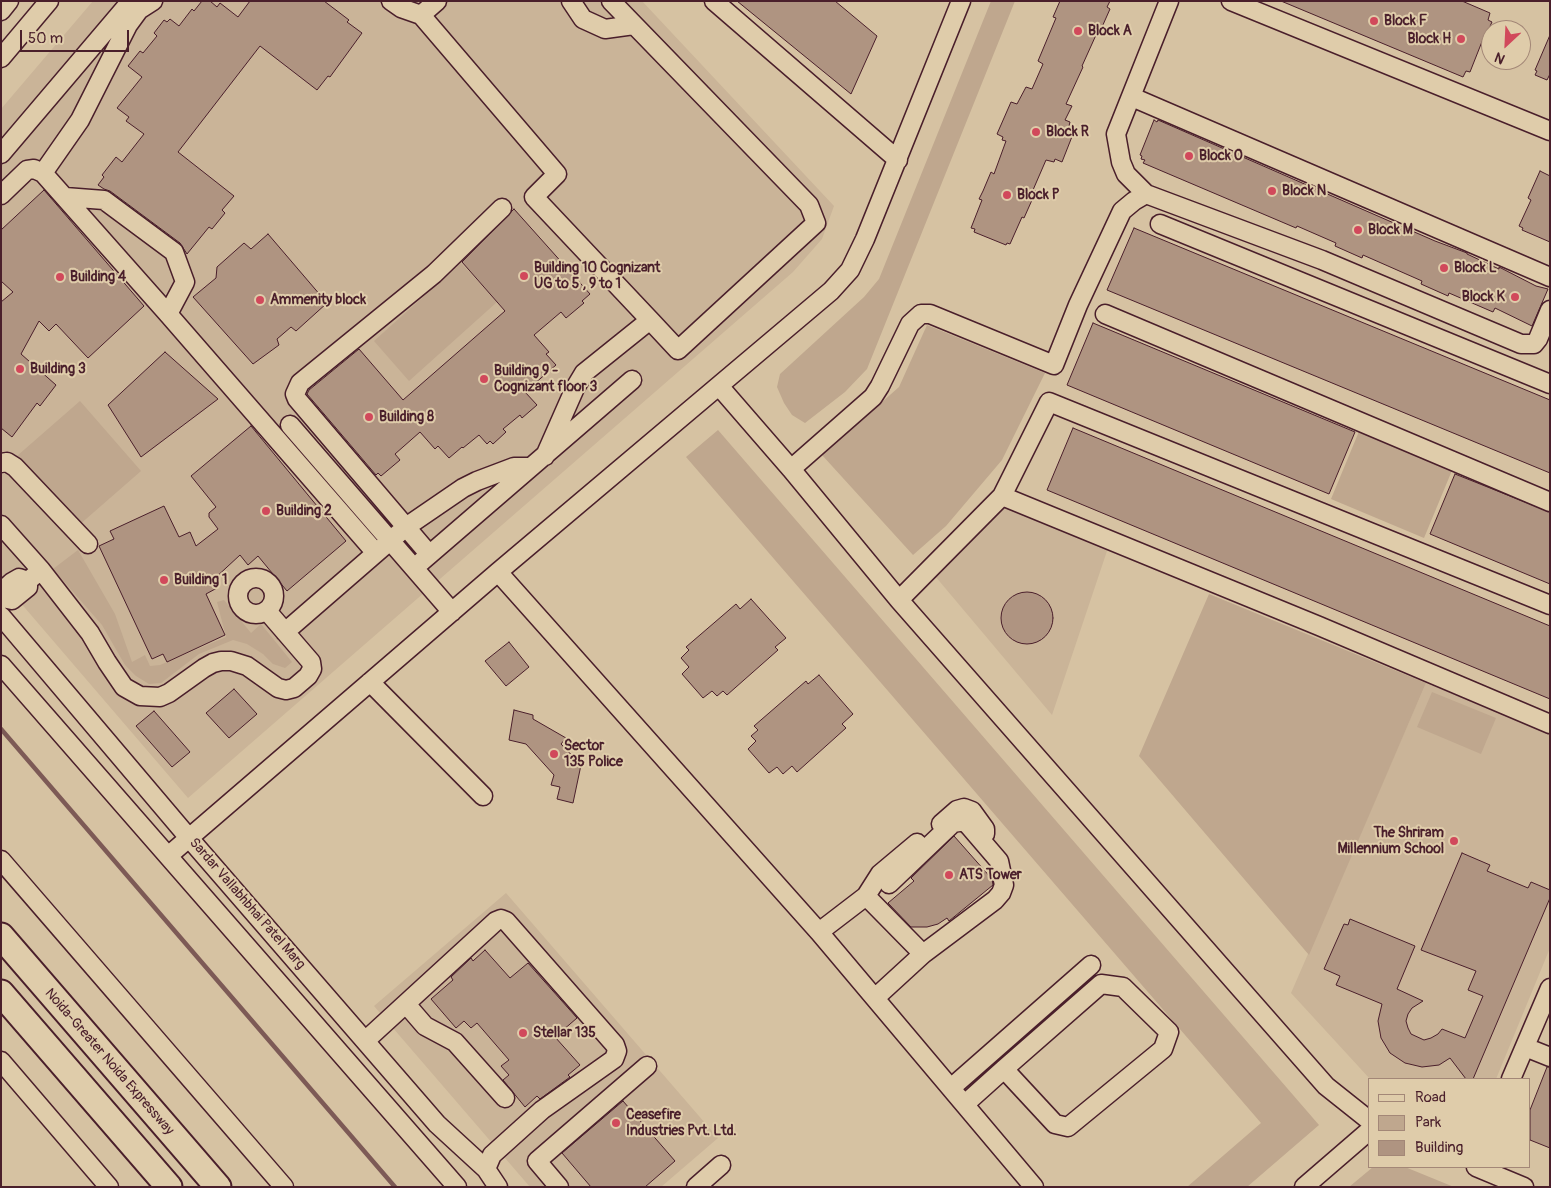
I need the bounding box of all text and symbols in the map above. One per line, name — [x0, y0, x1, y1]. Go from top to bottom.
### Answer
place label: Block F — [1384, 13, 1427, 29]
marker: Block F — [1368, 15, 1380, 27]
scale bar — [22, 20, 131, 52]
north arrow — [1481, 20, 1531, 70]
place label: Block A — [1088, 23, 1132, 39]
marker: Block A — [1072, 25, 1084, 37]
text: 50 m — [28, 29, 63, 48]
place label: Block H — [1407, 31, 1451, 47]
marker: Block H — [1455, 33, 1467, 45]
text: N — [1492, 48, 1508, 68]
place label: Block R — [1046, 124, 1089, 140]
marker: Block R — [1030, 126, 1042, 138]
place label: Block O — [1199, 148, 1243, 164]
marker: Block O — [1183, 150, 1195, 162]
place label: Block N — [1282, 183, 1326, 199]
marker: Block N — [1266, 185, 1278, 197]
place label: Block P — [1017, 187, 1059, 203]
marker: Block P — [1001, 189, 1013, 201]
place label: Block M — [1368, 222, 1413, 238]
marker: Block M — [1352, 224, 1364, 236]
place label: Building 10 Cognizant UG to 5 , 9 to 1 — [534, 260, 661, 292]
place label: Block L — [1454, 260, 1497, 276]
marker: Block L — [1438, 262, 1450, 274]
place label: Building 4 — [70, 269, 126, 285]
marker: Building 10 Cognizant UG to 5 , 9 to 1 — [518, 270, 530, 282]
marker: Building 4 — [54, 271, 66, 283]
place label: Block K — [1462, 289, 1505, 305]
marker: Block K — [1509, 291, 1521, 303]
place label: Ammenity block — [270, 292, 366, 308]
marker: Ammenity block — [254, 294, 266, 306]
place label: Building 3 — [30, 361, 86, 377]
marker: Building 3 — [14, 363, 26, 375]
place label: Building 9 - Cognizant floor 3 — [494, 363, 597, 396]
marker: Building 9 - Cognizant floor 3 — [478, 373, 490, 385]
place label: Building 8 — [379, 409, 434, 425]
marker: Building 8 — [363, 411, 375, 423]
place label: Building 2 — [276, 503, 332, 519]
marker: Building 2 — [260, 505, 272, 517]
place label: Building 1 — [174, 572, 227, 588]
marker: Building 1 — [158, 574, 170, 586]
place label: Sector 135 Police — [564, 738, 623, 770]
marker: Sector 135 Police — [548, 748, 560, 760]
place label: The Shriram Millennium School — [1338, 825, 1444, 858]
street label: Sardar Vallabhbhai Patel Marg — [185, 835, 309, 973]
marker: The Shriram Millennium School — [1448, 835, 1460, 847]
place label: ATS Tower — [959, 867, 1022, 883]
marker: ATS Tower — [943, 869, 955, 881]
street label: Noida-Greater Noida Expressway — [41, 985, 177, 1139]
place label: Stellar 135 — [533, 1025, 596, 1041]
marker: Stellar 135 — [517, 1027, 529, 1039]
legend — [1368, 1078, 1531, 1168]
text: Road — [1415, 1088, 1446, 1107]
place label: Ceasefire Industries Pvt. Ltd. — [626, 1107, 737, 1140]
text: Park — [1415, 1113, 1441, 1132]
marker: Ceasefire Industries Pvt. Ltd. — [610, 1117, 622, 1129]
text: Building — [1415, 1138, 1463, 1157]

